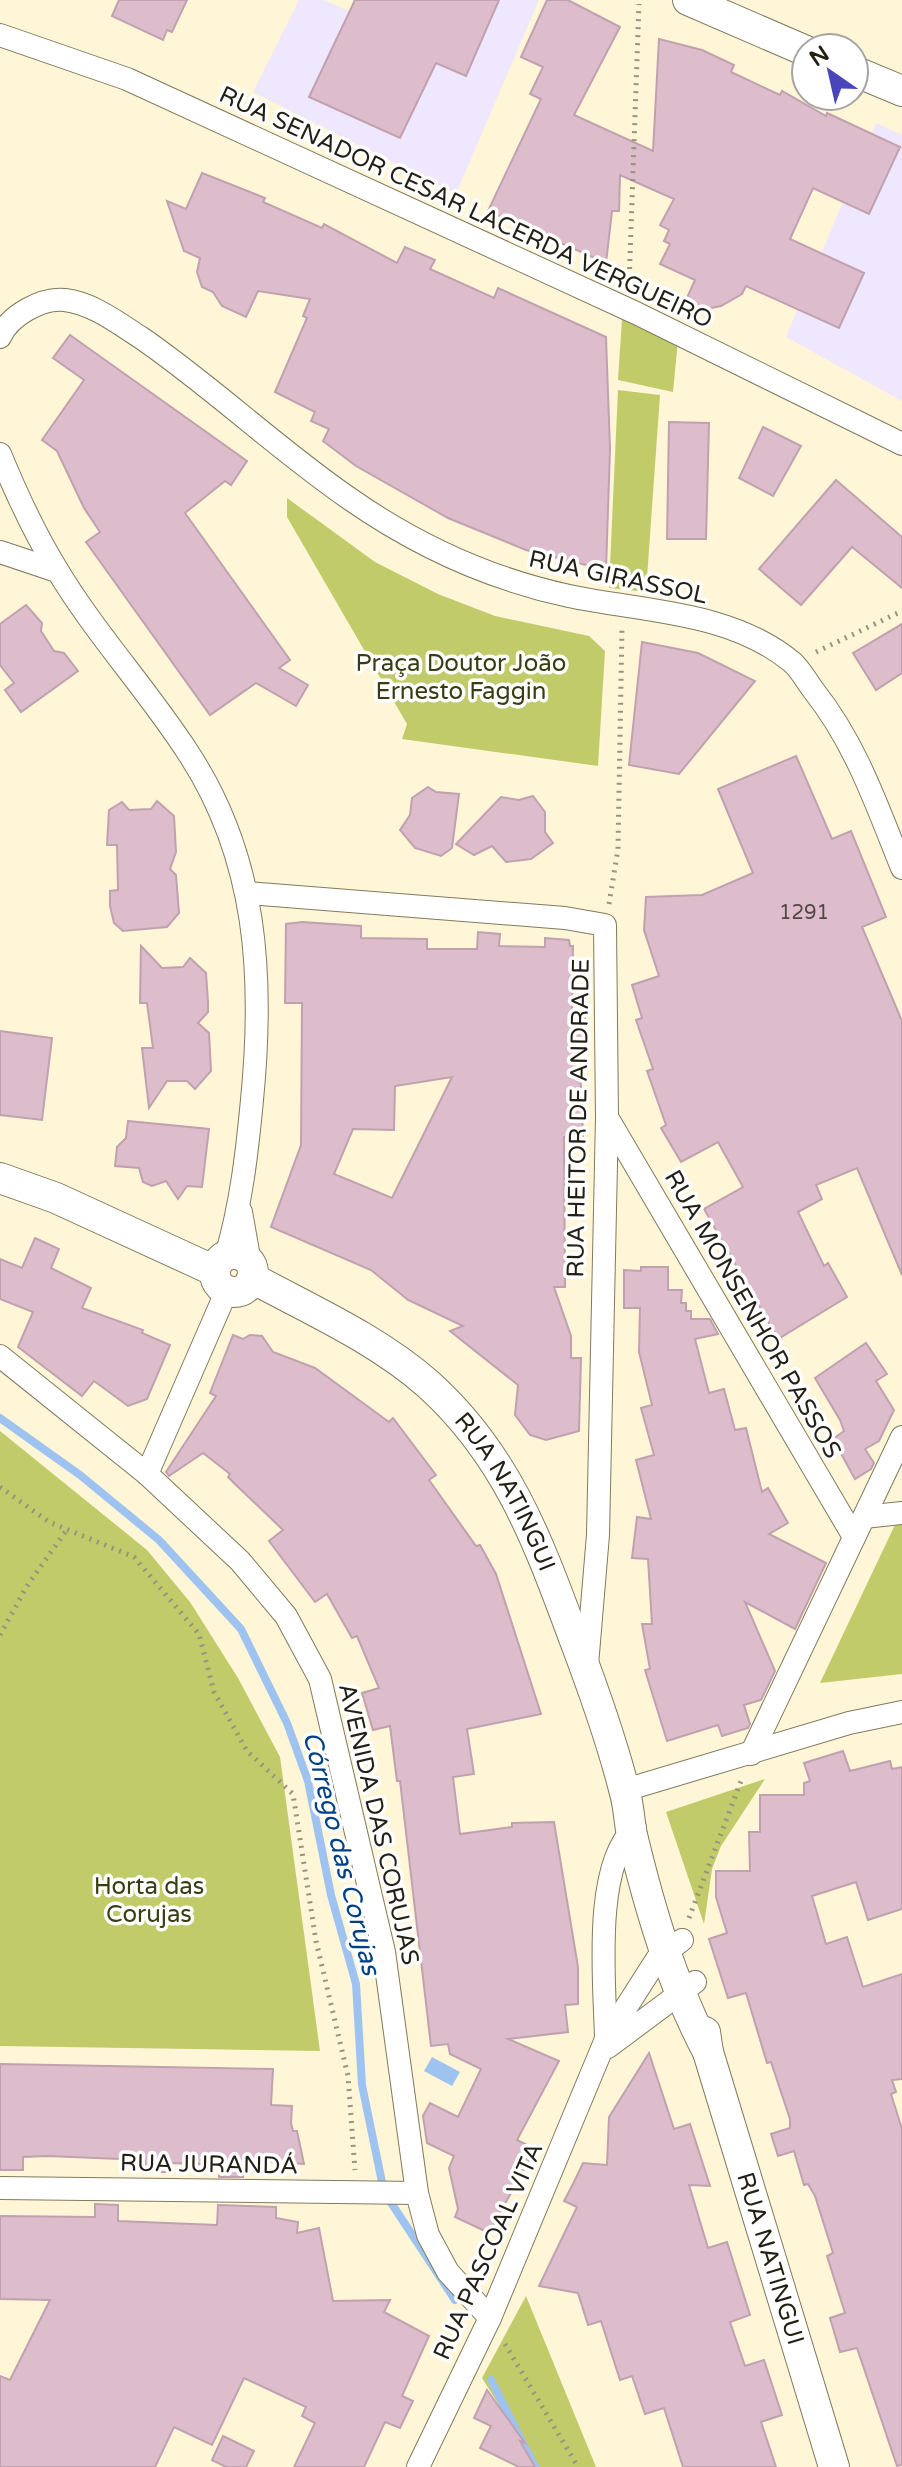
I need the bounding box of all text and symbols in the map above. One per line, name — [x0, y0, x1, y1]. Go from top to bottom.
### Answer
north arrow — [790, 32, 870, 112]
text: N — [805, 41, 834, 72]
street label: RUA SENADOR CESAR LACERDA VERGUEIRO — [214, 80, 717, 335]
street label: RUA GIRASSOL — [526, 544, 710, 611]
park label: Praça Doutor João Ernesto Faggin — [356, 649, 566, 706]
house number: 1291 — [779, 901, 829, 925]
street label: RUA HEITOR DE ANDRADE — [561, 958, 596, 1278]
street label: RUA MONSENHOR PASSOS — [658, 1165, 847, 1464]
street label: RUA NATINGUI — [448, 1407, 561, 1575]
street label: AVENIDA DAS CORUJAS — [332, 1680, 425, 1968]
water label: Córrego das Corujas — [296, 1728, 387, 1980]
park label: Horta das Corujas — [94, 1872, 204, 1929]
street label: RUA PASCOAL VITA — [428, 2138, 549, 2364]
street label: RUA JURANDÁ — [120, 2147, 298, 2181]
street label: RUA NATINGUI — [730, 2169, 810, 2348]

